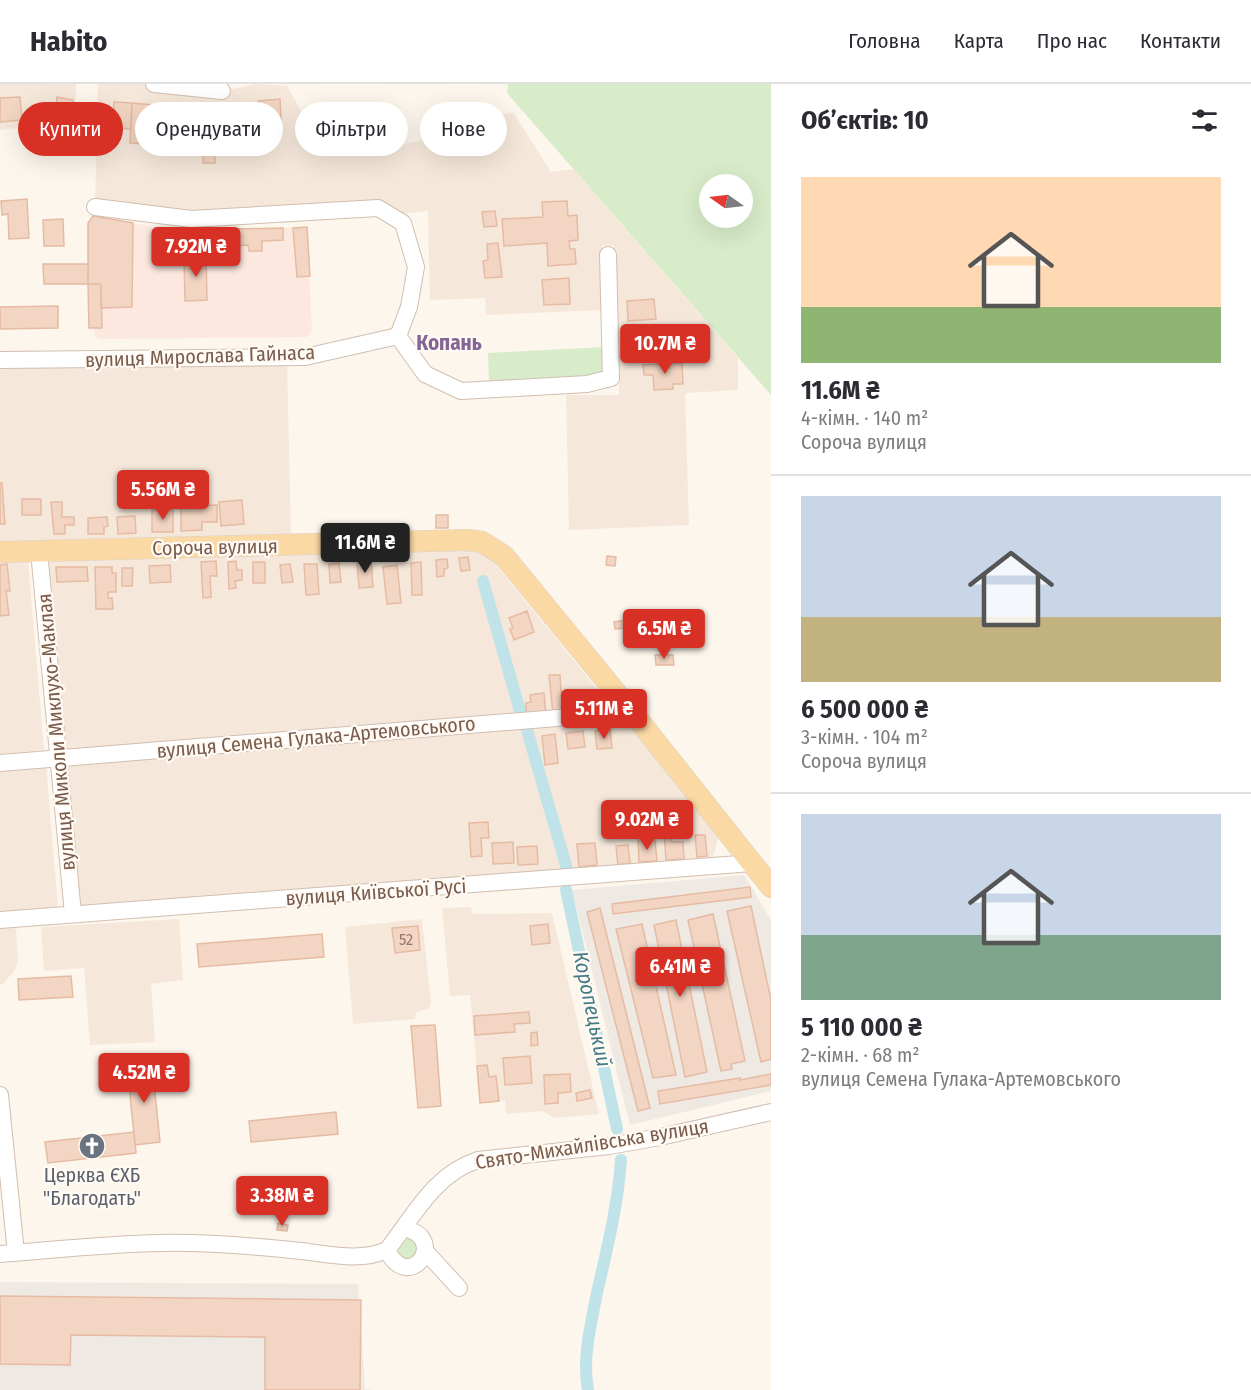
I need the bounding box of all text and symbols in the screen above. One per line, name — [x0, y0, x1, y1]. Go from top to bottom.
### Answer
text: Habito — [30, 25, 108, 58]
text: Головна — [848, 28, 921, 54]
text: Карта — [954, 28, 1004, 54]
text: Про нас — [1037, 28, 1107, 54]
text: Контакти — [1140, 28, 1221, 54]
chip: Купити — [18, 102, 123, 156]
chip: Орендувати — [135, 102, 283, 156]
chip: Фільтри — [295, 102, 408, 156]
chip: Нове — [420, 102, 507, 156]
icon: filters — [1188, 104, 1221, 137]
text: Об’єктів: 10 — [801, 105, 929, 136]
north arrow — [699, 174, 753, 228]
map controls — [699, 174, 753, 228]
icon: home — [957, 216, 1065, 324]
pin: 7.92M ₴ — [141, 227, 251, 278]
text: 7.92M ₴ — [165, 234, 227, 258]
pin: 10.7M ₴ — [610, 324, 720, 375]
district label: Копань — [416, 330, 482, 356]
text: 10.7M ₴ — [634, 331, 696, 355]
street label: вулиця Мирослава Гайнаса — [85, 340, 315, 372]
text: 11.6M ₴ — [801, 375, 880, 406]
text: 4-кімн. · 140 m² — [801, 406, 928, 430]
text: Сороча вулиця — [801, 430, 927, 454]
pin: 5.56M ₴ — [108, 470, 218, 521]
text: 5.56M ₴ — [131, 477, 195, 501]
pin: 11.6M ₴ — [310, 523, 420, 574]
text: 11.6M ₴ — [335, 530, 395, 554]
street label: Сороча вулиця — [152, 534, 278, 560]
icon: home — [957, 535, 1065, 643]
street label: вулиця Миколи Миклухо-Маклая — [32, 592, 80, 872]
pin: 6.5M ₴ — [615, 609, 713, 660]
text: 6.5M ₴ — [637, 616, 691, 640]
pin: 5.11M ₴ — [549, 689, 659, 740]
text: 6 500 000 ₴ — [801, 694, 928, 725]
text: 5.11M ₴ — [575, 696, 633, 720]
street label: вулиця Семена Гулака-Артемовського — [156, 711, 476, 763]
text: 3-кімн. · 104 m² — [801, 725, 928, 749]
text: Сороча вулиця — [801, 749, 927, 773]
pin: 9.02M ₴ — [592, 800, 702, 851]
text: 9.02M ₴ — [615, 807, 679, 831]
icon: home — [957, 853, 1065, 961]
street label: вулиця Київської Русі — [285, 874, 467, 910]
house number: 52 — [399, 930, 413, 949]
pin: 6.41M ₴ — [625, 947, 735, 998]
water label: Коропецький — [567, 949, 617, 1069]
text: 6.41M ₴ — [649, 954, 711, 978]
text: 5 110 000 ₴ — [801, 1012, 922, 1043]
text: 2-кімн. · 68 m² — [801, 1043, 919, 1067]
pin: 4.52M ₴ — [89, 1053, 199, 1104]
text: 4.52M ₴ — [112, 1060, 176, 1084]
text: вулиця Семена Гулака-Артемовського — [801, 1067, 1121, 1091]
street label: Свято-Михайлівська вулиця — [474, 1114, 710, 1174]
church icon: Церква ЄХБ "Благодать" — [77, 1131, 107, 1161]
place label: Церква ЄХБ "Благодать" — [43, 1163, 141, 1210]
pin: 3.38M ₴ — [227, 1176, 337, 1227]
text: 3.38M ₴ — [250, 1183, 314, 1207]

